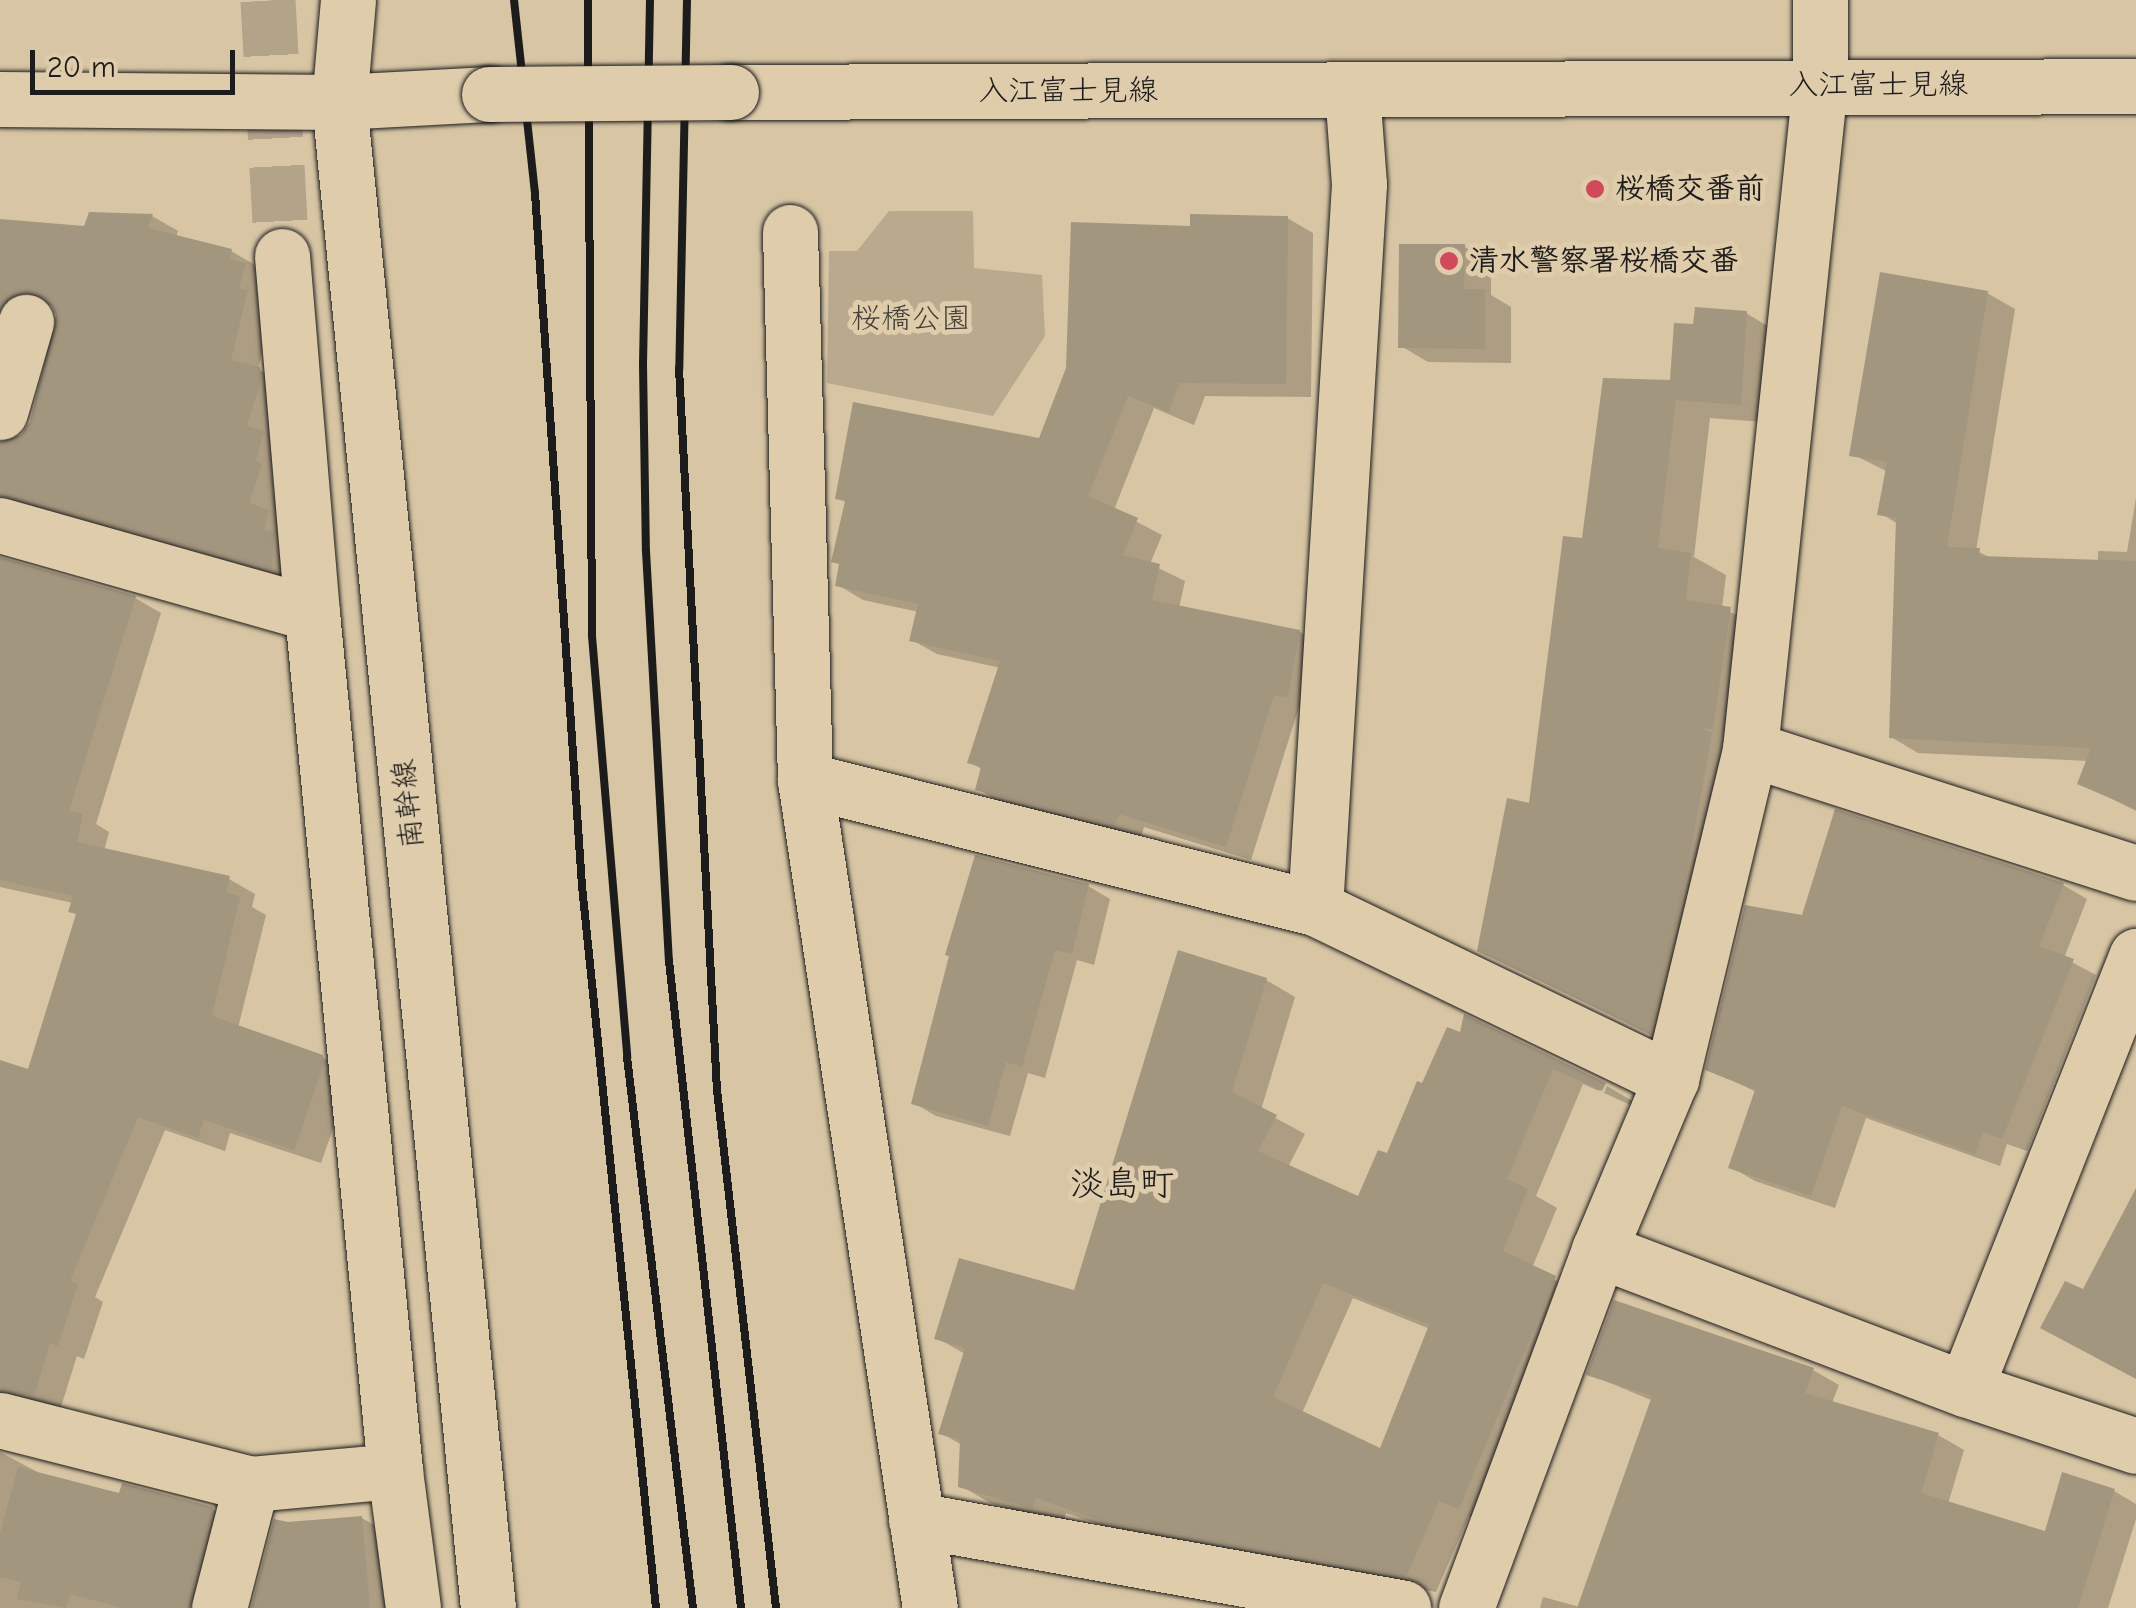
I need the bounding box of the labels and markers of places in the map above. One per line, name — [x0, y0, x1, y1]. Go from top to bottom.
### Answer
place label: 桜橋交番前 — [1615, 171, 1765, 207]
marker: 桜橋交番前 — [1584, 178, 1606, 200]
place label: 清水警察署桜橋交番 — [1469, 243, 1739, 279]
marker: 清水警察署桜橋交番 — [1438, 250, 1460, 272]

